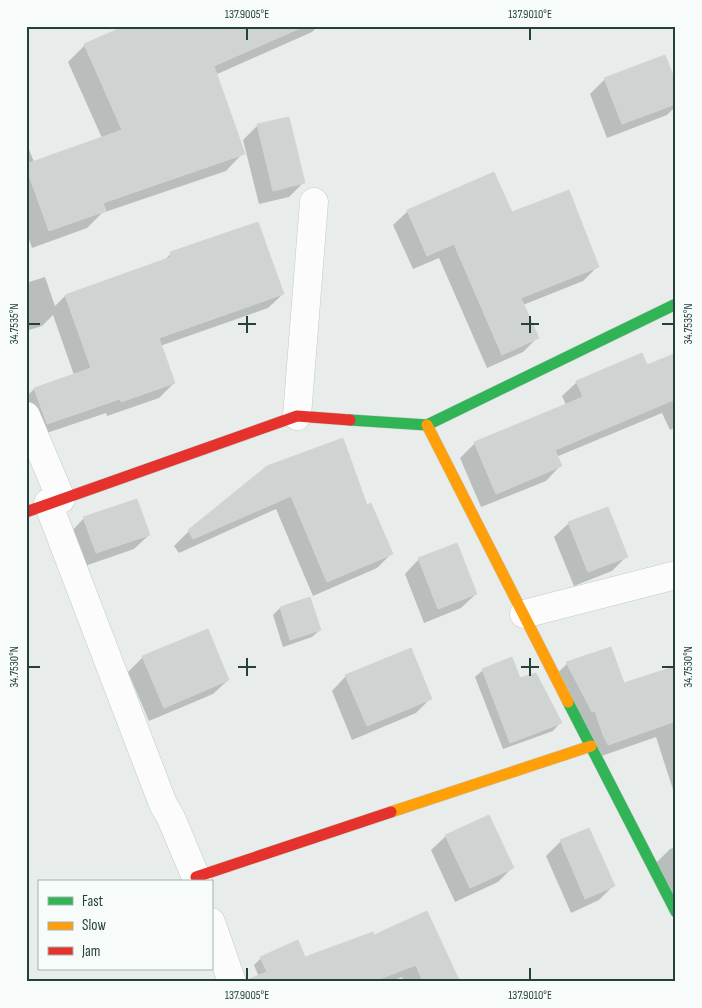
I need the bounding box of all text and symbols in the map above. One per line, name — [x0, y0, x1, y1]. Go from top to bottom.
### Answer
text: 137.9005°E — [225, 7, 269, 22]
text: 137.9010°E — [508, 7, 552, 22]
text: 34.7535°N — [7, 303, 22, 345]
text: 34.7535°N — [681, 303, 696, 345]
text: 34.7530°N — [7, 646, 22, 688]
text: 34.7530°N — [681, 646, 696, 688]
legend — [38, 880, 212, 970]
text: Fast — [82, 892, 104, 911]
text: Slow — [82, 916, 106, 935]
text: Jam — [81, 942, 100, 961]
text: 137.9005°E — [225, 988, 269, 1003]
text: 137.9010°E — [508, 988, 552, 1003]

